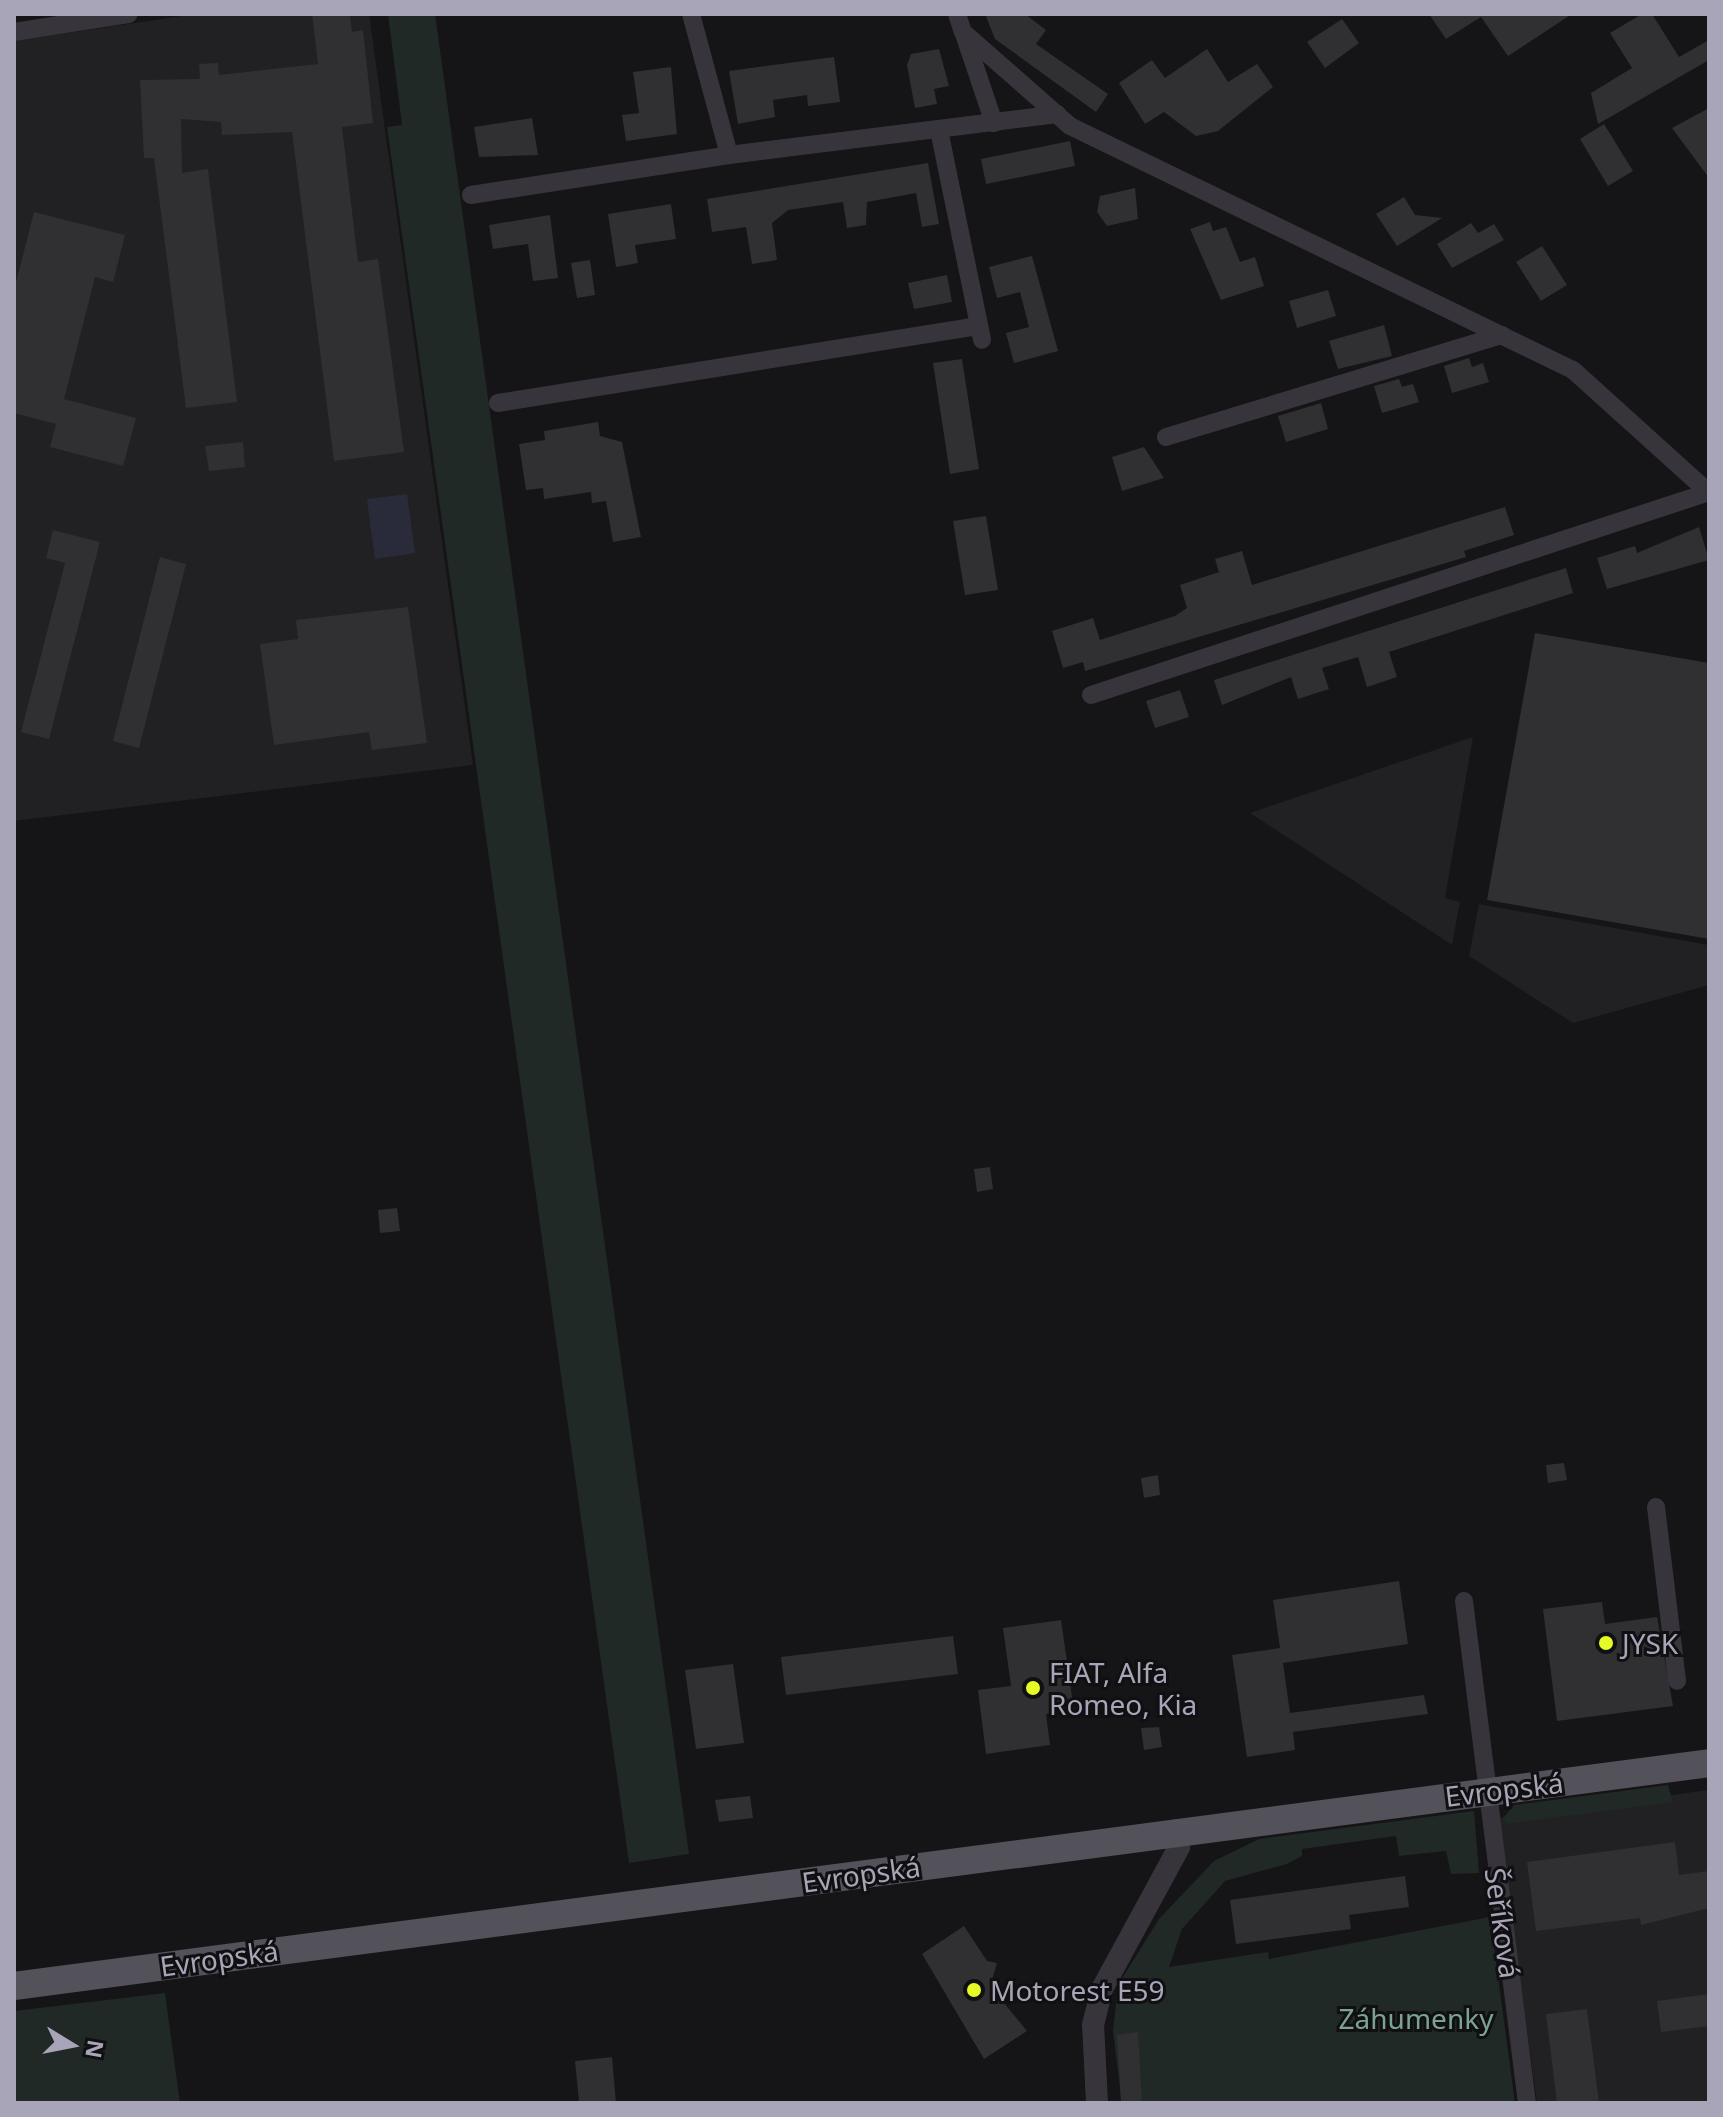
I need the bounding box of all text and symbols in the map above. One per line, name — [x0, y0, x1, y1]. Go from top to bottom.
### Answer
place label: JYSK — [1622, 1626, 1678, 1660]
marker: JYSK — [1597, 1634, 1615, 1652]
place label: FIAT, Alfa Romeo, Kia — [1049, 1655, 1197, 1721]
marker: FIAT, Alfa Romeo, Kia — [1024, 1679, 1042, 1697]
street label: Evropská — [1443, 1765, 1565, 1813]
street label: Evropská — [800, 1849, 922, 1899]
street label: Šeříková — [1479, 1866, 1527, 1980]
street label: Evropská — [158, 1933, 280, 1983]
place label: Motorest E59 — [990, 1973, 1165, 2007]
marker: Motorest E59 — [965, 1981, 983, 1999]
park label: Záhumenky — [1339, 2001, 1493, 2035]
north arrow — [32, 2005, 112, 2085]
text: N — [79, 2038, 112, 2061]

